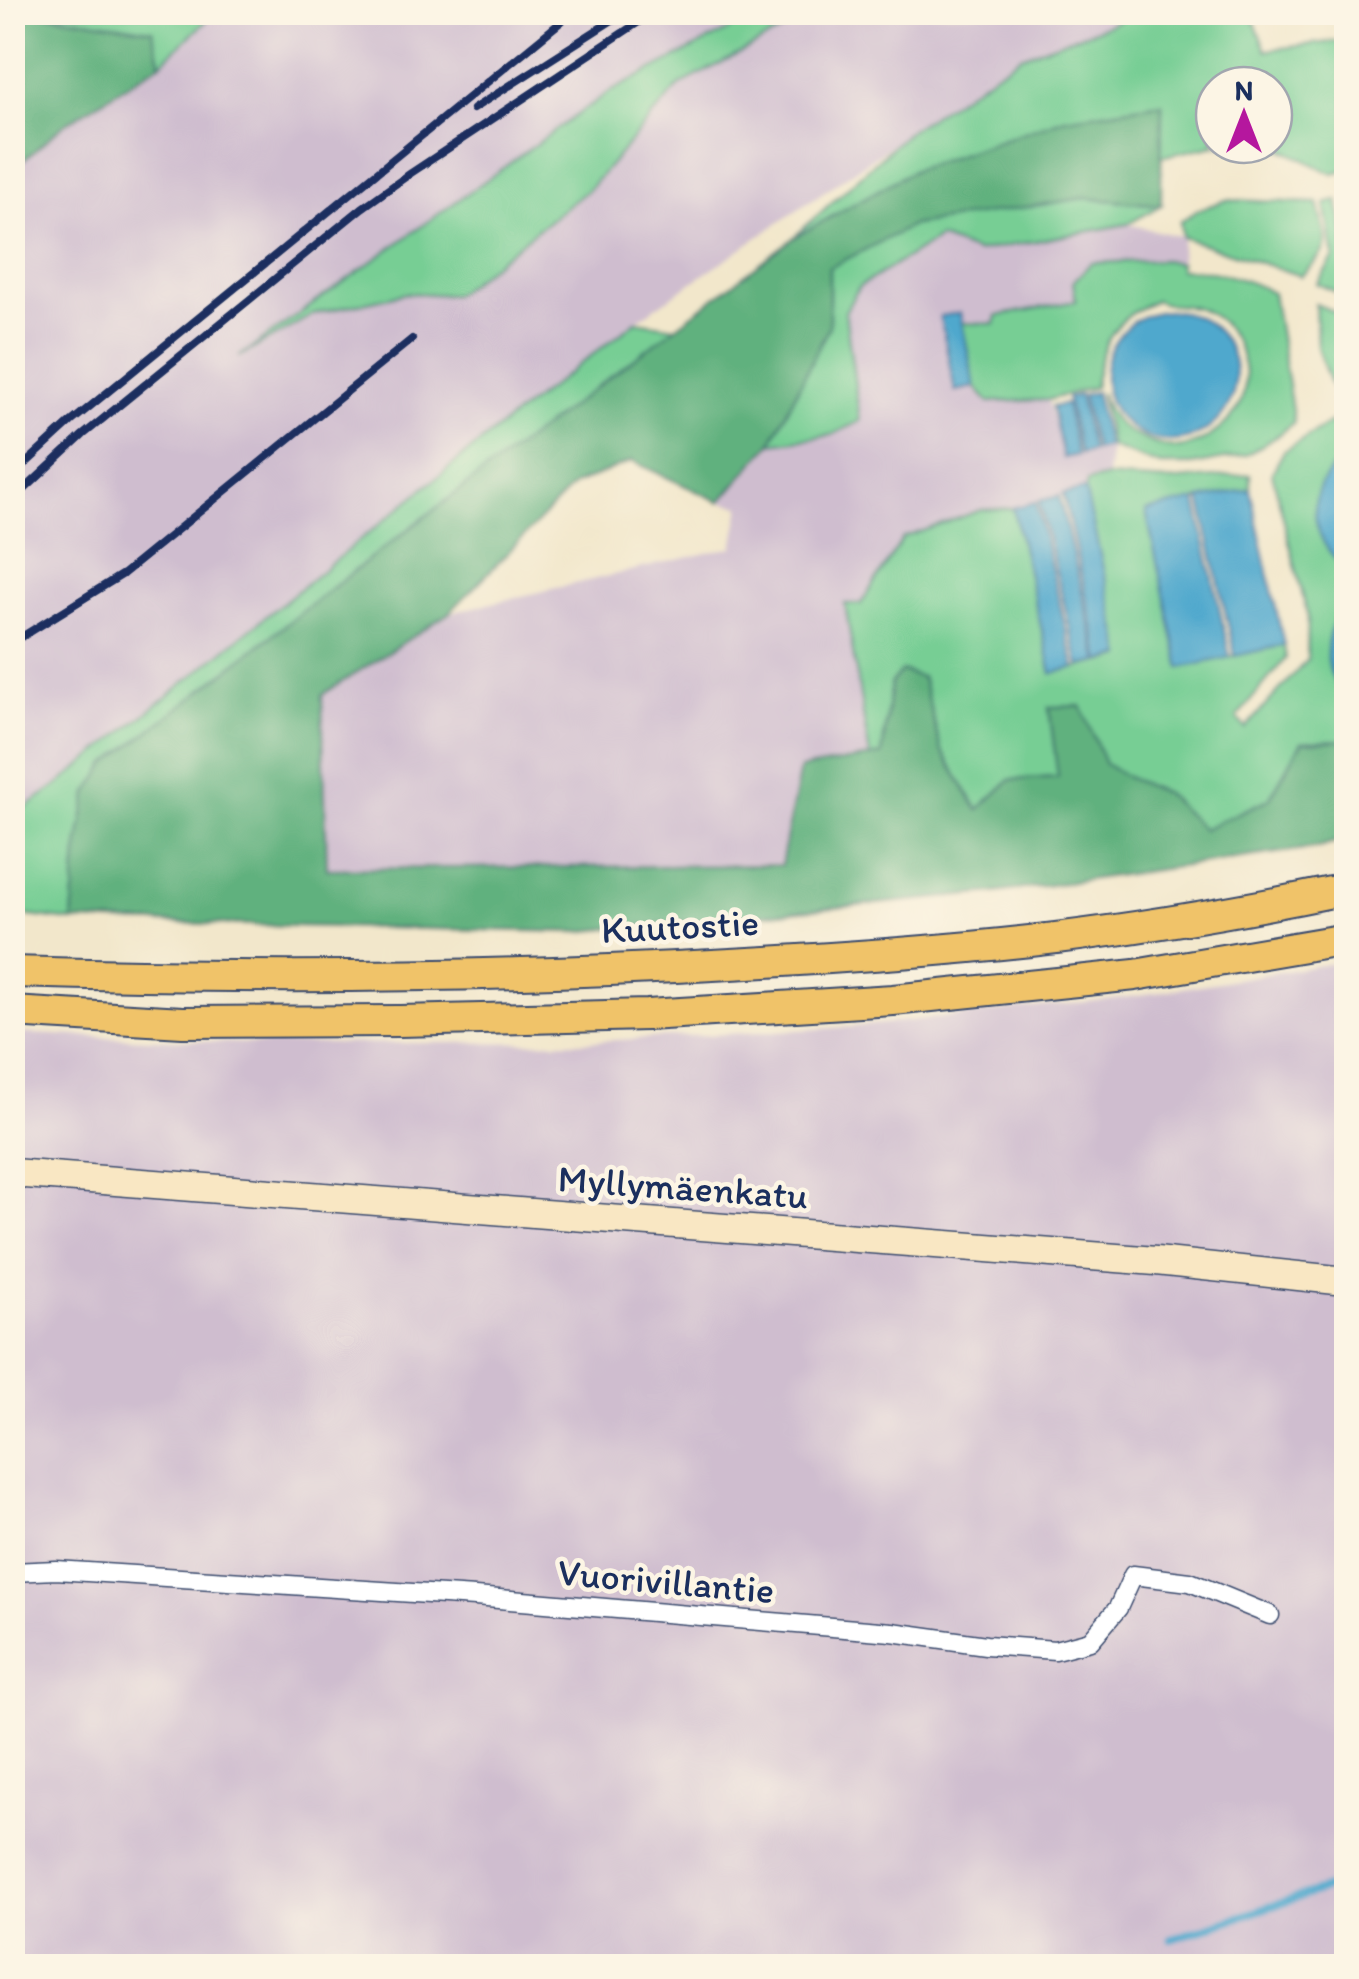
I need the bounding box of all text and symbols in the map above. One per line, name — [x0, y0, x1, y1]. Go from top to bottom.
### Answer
north arrow — [1194, 65, 1294, 165]
text: N — [1235, 73, 1253, 107]
street label: Kuutostie — [600, 899, 760, 953]
street label: Myllymäenkatu — [556, 1155, 810, 1219]
street label: Vuorivillantie — [556, 1549, 776, 1613]

